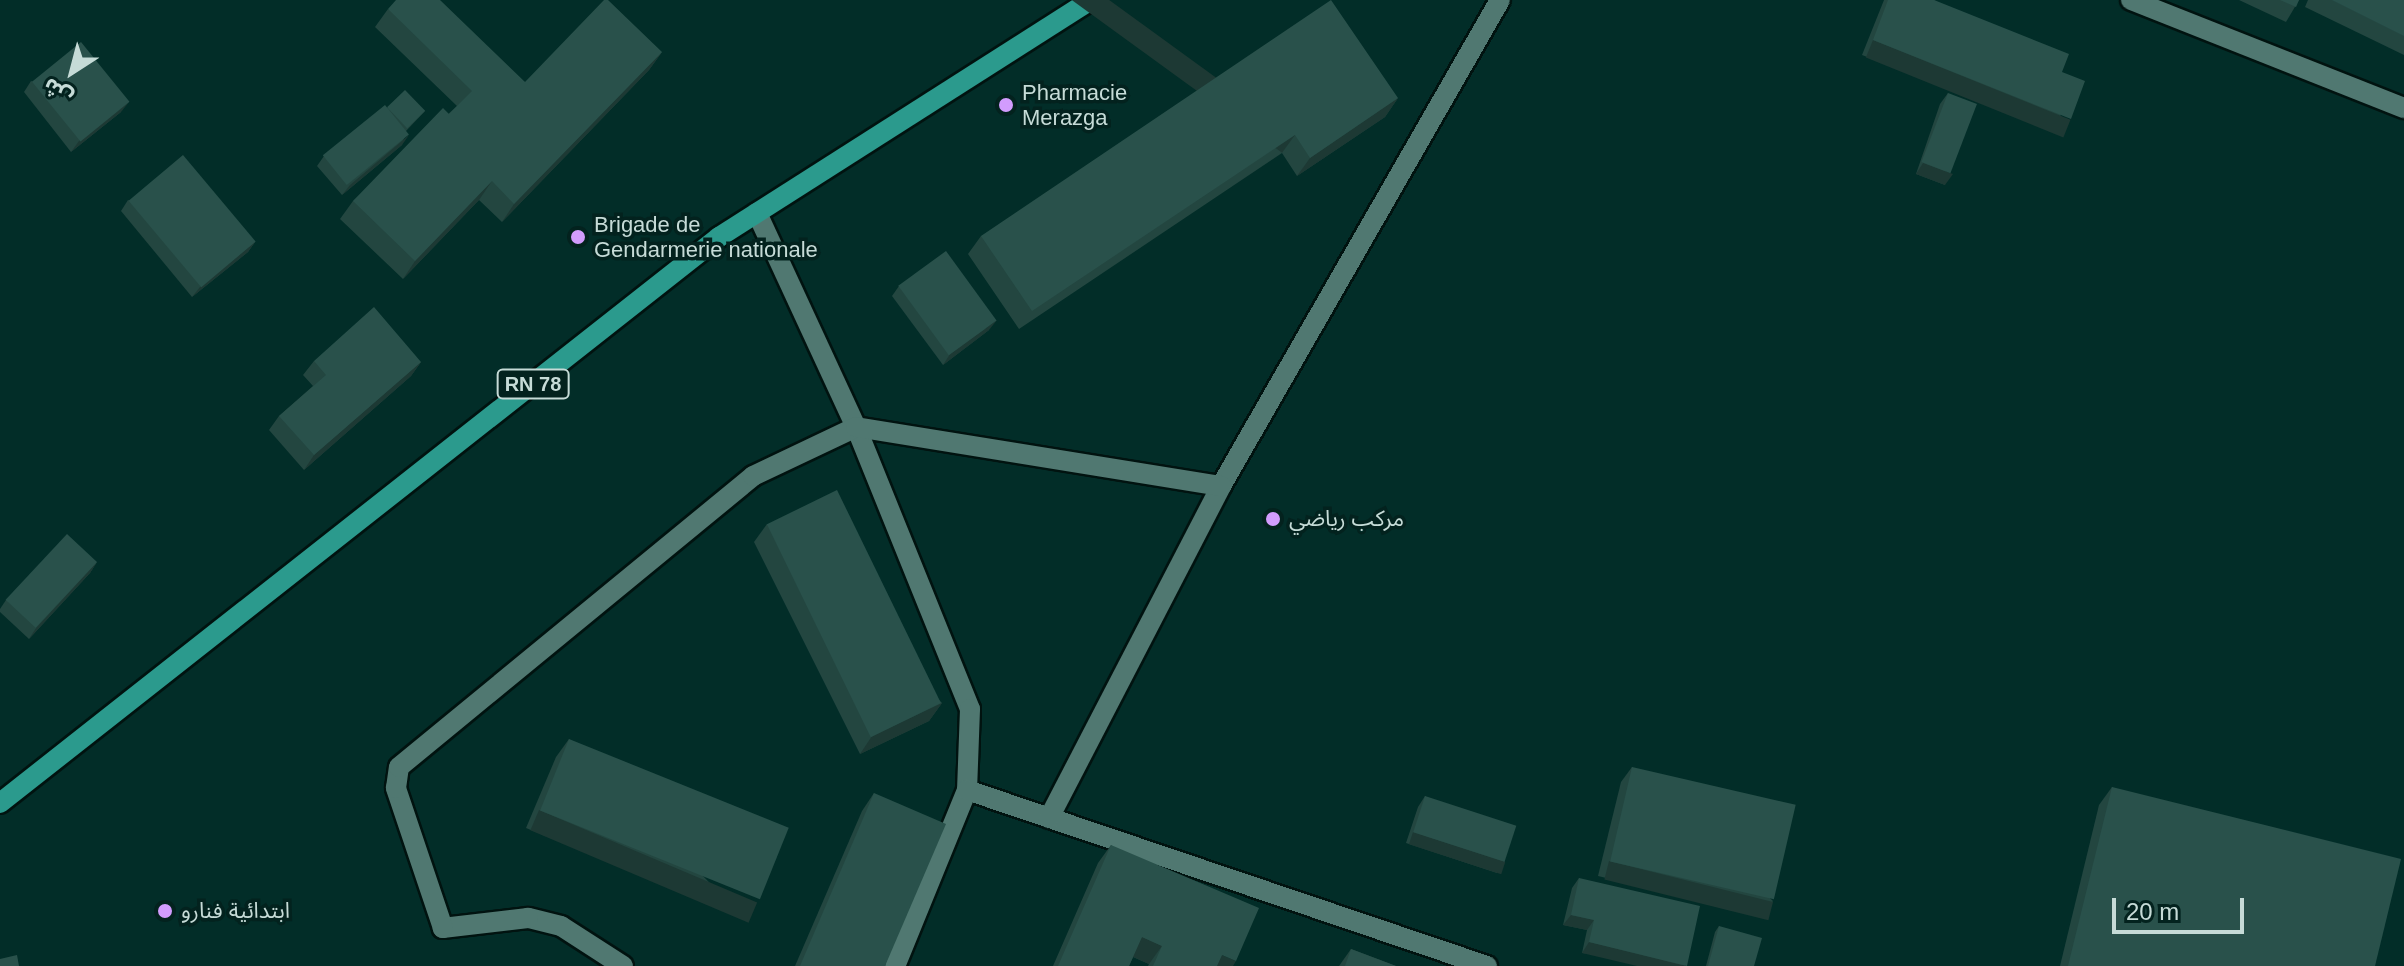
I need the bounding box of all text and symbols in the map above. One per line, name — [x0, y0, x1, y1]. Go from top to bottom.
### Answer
north arrow — [32, 32, 112, 112]
text: ش — [38, 73, 77, 111]
place label: Pharmacie Merazga — [1022, 79, 1127, 130]
marker: Pharmacie Merazga — [997, 96, 1015, 114]
place label: Brigade de Gendarmerie nationale — [594, 211, 818, 262]
marker: Brigade de Gendarmerie nationale — [569, 228, 587, 246]
road number: RN 78 — [495, 368, 571, 400]
place label: مركب رياضي — [1289, 506, 1404, 532]
marker: مركب رياضي — [1264, 510, 1282, 528]
scale bar — [2116, 882, 2248, 932]
place label: ابتدائية فنارو — [181, 898, 290, 924]
text: 20 m — [2126, 898, 2179, 925]
marker: ابتدائية فنارو — [156, 902, 174, 920]

